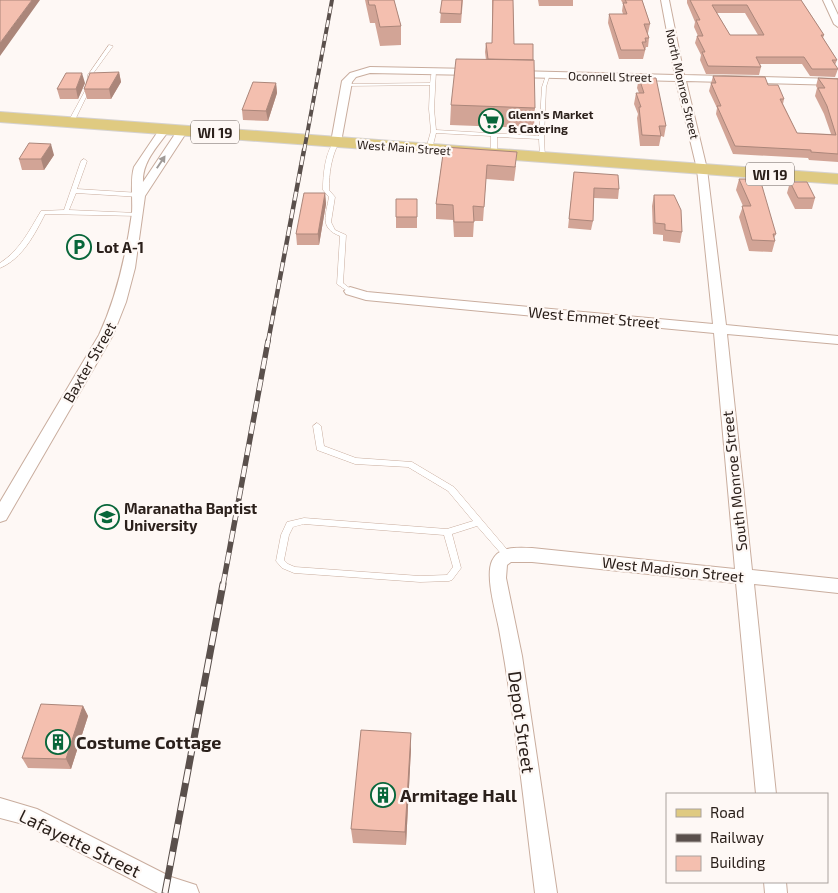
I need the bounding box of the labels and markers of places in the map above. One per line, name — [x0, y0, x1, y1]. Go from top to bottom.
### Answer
place label: Glenn's Market & Catering — [508, 107, 593, 135]
supermarket icon: Glenn's Market & Catering — [478, 108, 504, 134]
parking icon: Lot A-1 — [66, 234, 92, 260]
place label: Lot A-1 — [96, 238, 144, 256]
place label: Maranatha Baptist University — [124, 499, 257, 535]
school or university icon: Maranatha Baptist University — [94, 504, 120, 530]
building icon: Costume Cottage — [45, 729, 71, 755]
place label: Costume Cottage — [76, 731, 221, 753]
building icon: Armitage Hall — [370, 782, 396, 808]
place label: Armitage Hall — [400, 784, 517, 806]

